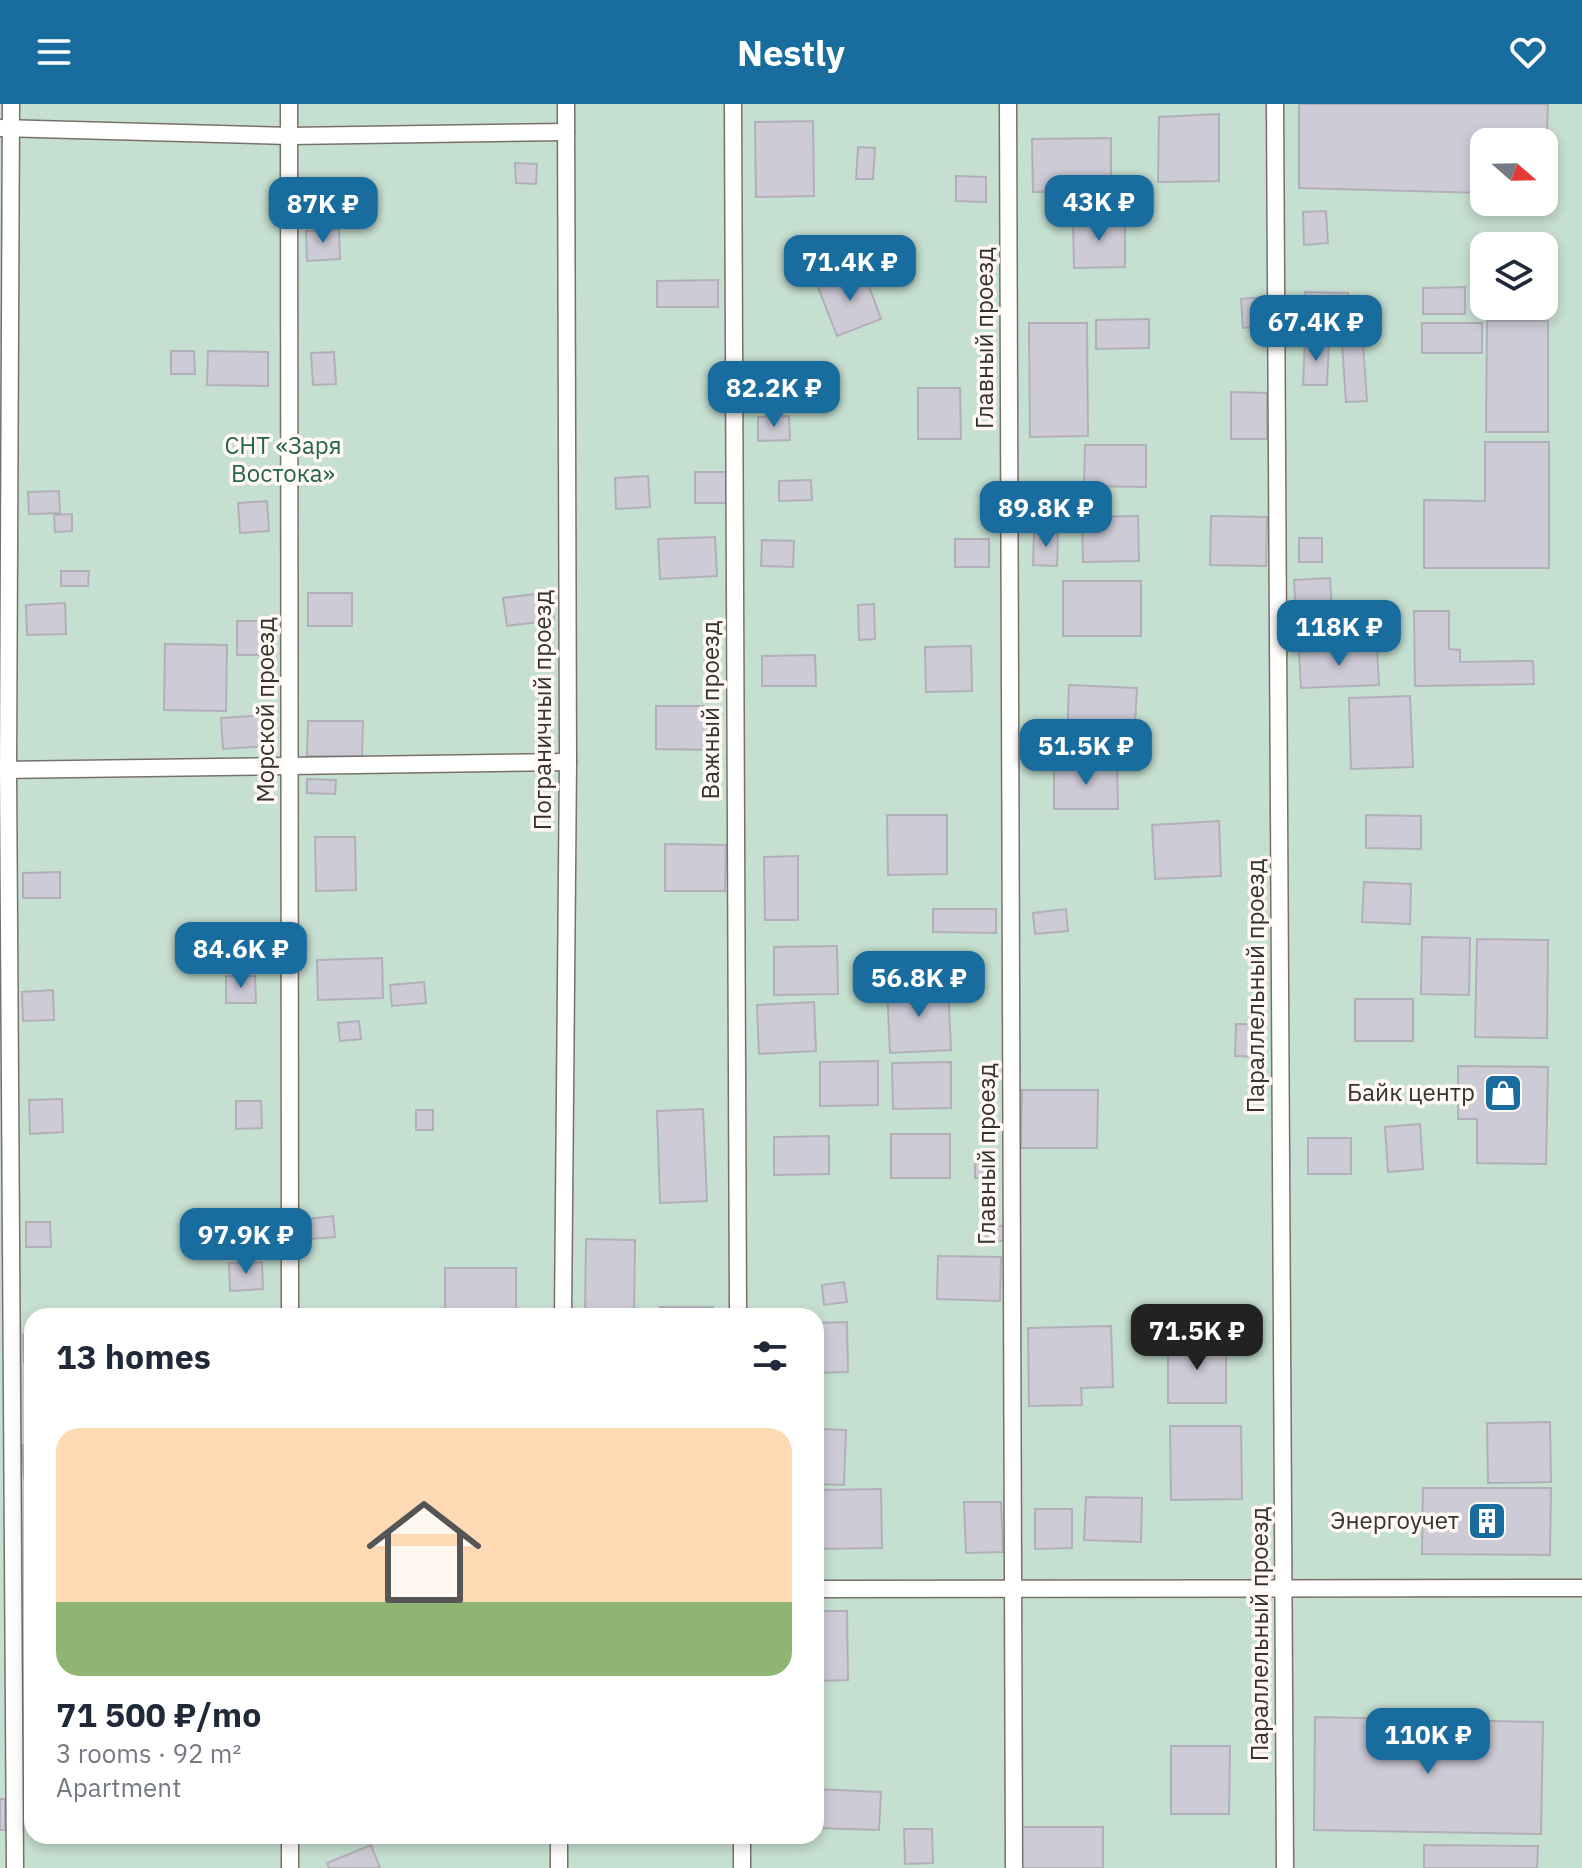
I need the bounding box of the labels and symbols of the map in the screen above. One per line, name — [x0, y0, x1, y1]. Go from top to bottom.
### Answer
north arrow — [1470, 128, 1558, 216]
pin: 43K ₽ — [1043, 175, 1155, 243]
pin: 87K ₽ — [267, 177, 379, 245]
pin: 71.4K ₽ — [776, 235, 924, 303]
street label: Главный проезд — [968, 247, 1000, 429]
pin: 67.4K ₽ — [1242, 295, 1390, 363]
pin: 82.2K ₽ — [700, 361, 848, 429]
park label: СНТ «Заря Востока» — [224, 429, 342, 489]
pin: 89.8K ₽ — [972, 481, 1120, 549]
street label: Пограничный проезд — [526, 590, 558, 830]
pin: 118K ₽ — [1274, 600, 1404, 668]
street label: Морской проезд — [249, 617, 281, 803]
street label: Важный проезд — [694, 621, 726, 799]
pin: 51.5K ₽ — [1012, 719, 1160, 787]
street label: Параллельный проезд — [1239, 859, 1271, 1113]
pin: 84.6K ₽ — [167, 922, 315, 990]
pin: 56.8K ₽ — [845, 951, 993, 1019]
street label: Главный проезд — [970, 1063, 1002, 1245]
shop icon: Байк центр — [1482, 1072, 1524, 1114]
place label: Байк центр — [1347, 1076, 1475, 1108]
pin: 97.9K ₽ — [172, 1208, 320, 1276]
pin: 71.5K ₽ — [1123, 1304, 1271, 1372]
building icon: Энергоучет — [1466, 1500, 1508, 1542]
place label: Энергоучет — [1330, 1504, 1459, 1536]
street label: Параллельный проезд — [1243, 1507, 1275, 1761]
pin: 110K ₽ — [1363, 1708, 1493, 1776]

